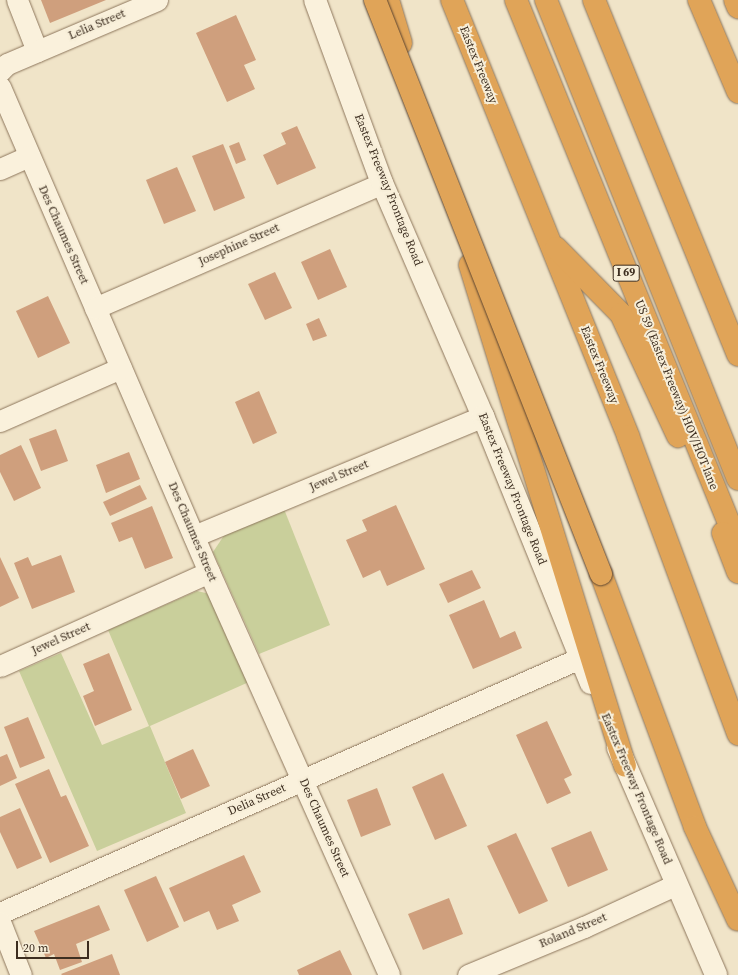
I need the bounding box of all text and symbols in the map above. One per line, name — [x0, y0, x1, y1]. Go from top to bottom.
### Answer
street label: Lelia Street — [66, 7, 128, 43]
street label: Eastex Freeway — [456, 24, 500, 106]
street label: Eastex Freeway Frontage Road — [351, 112, 425, 268]
street label: Des Chaumes Street — [35, 183, 91, 287]
street label: Josephine Street — [196, 221, 282, 269]
road number: I 69 — [612, 264, 640, 282]
street label: US 59 (Eastex Freeway) HOV/HOT lane — [631, 298, 721, 492]
street label: Eastex Freeway — [577, 324, 621, 406]
street label: Eastex Freeway Frontage Road — [475, 411, 549, 567]
street label: Jewel Street — [307, 457, 371, 495]
street label: Des Chaumes Street — [165, 480, 219, 584]
street label: Jewel Street — [29, 620, 93, 658]
street label: Eastex Freeway Frontage Road — [598, 711, 674, 867]
street label: Des Chaumes Street — [296, 776, 352, 880]
street label: Delia Street — [226, 781, 288, 819]
street label: Roland Street — [537, 910, 609, 952]
scale bar — [18, 933, 91, 959]
text: 20 m — [23, 940, 49, 956]

